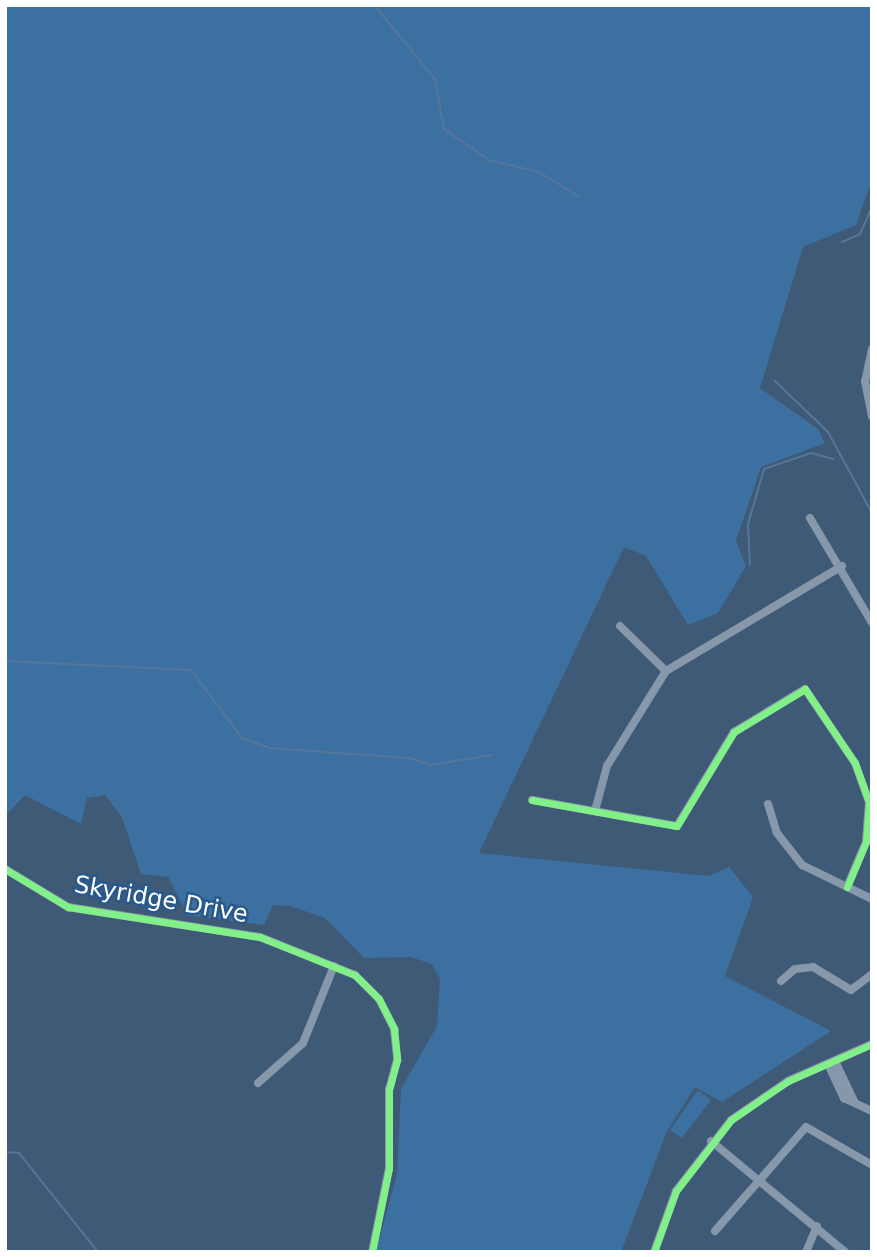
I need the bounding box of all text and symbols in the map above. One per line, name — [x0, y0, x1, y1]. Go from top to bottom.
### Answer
street label: Skyridge Drive — [72, 871, 250, 929]

